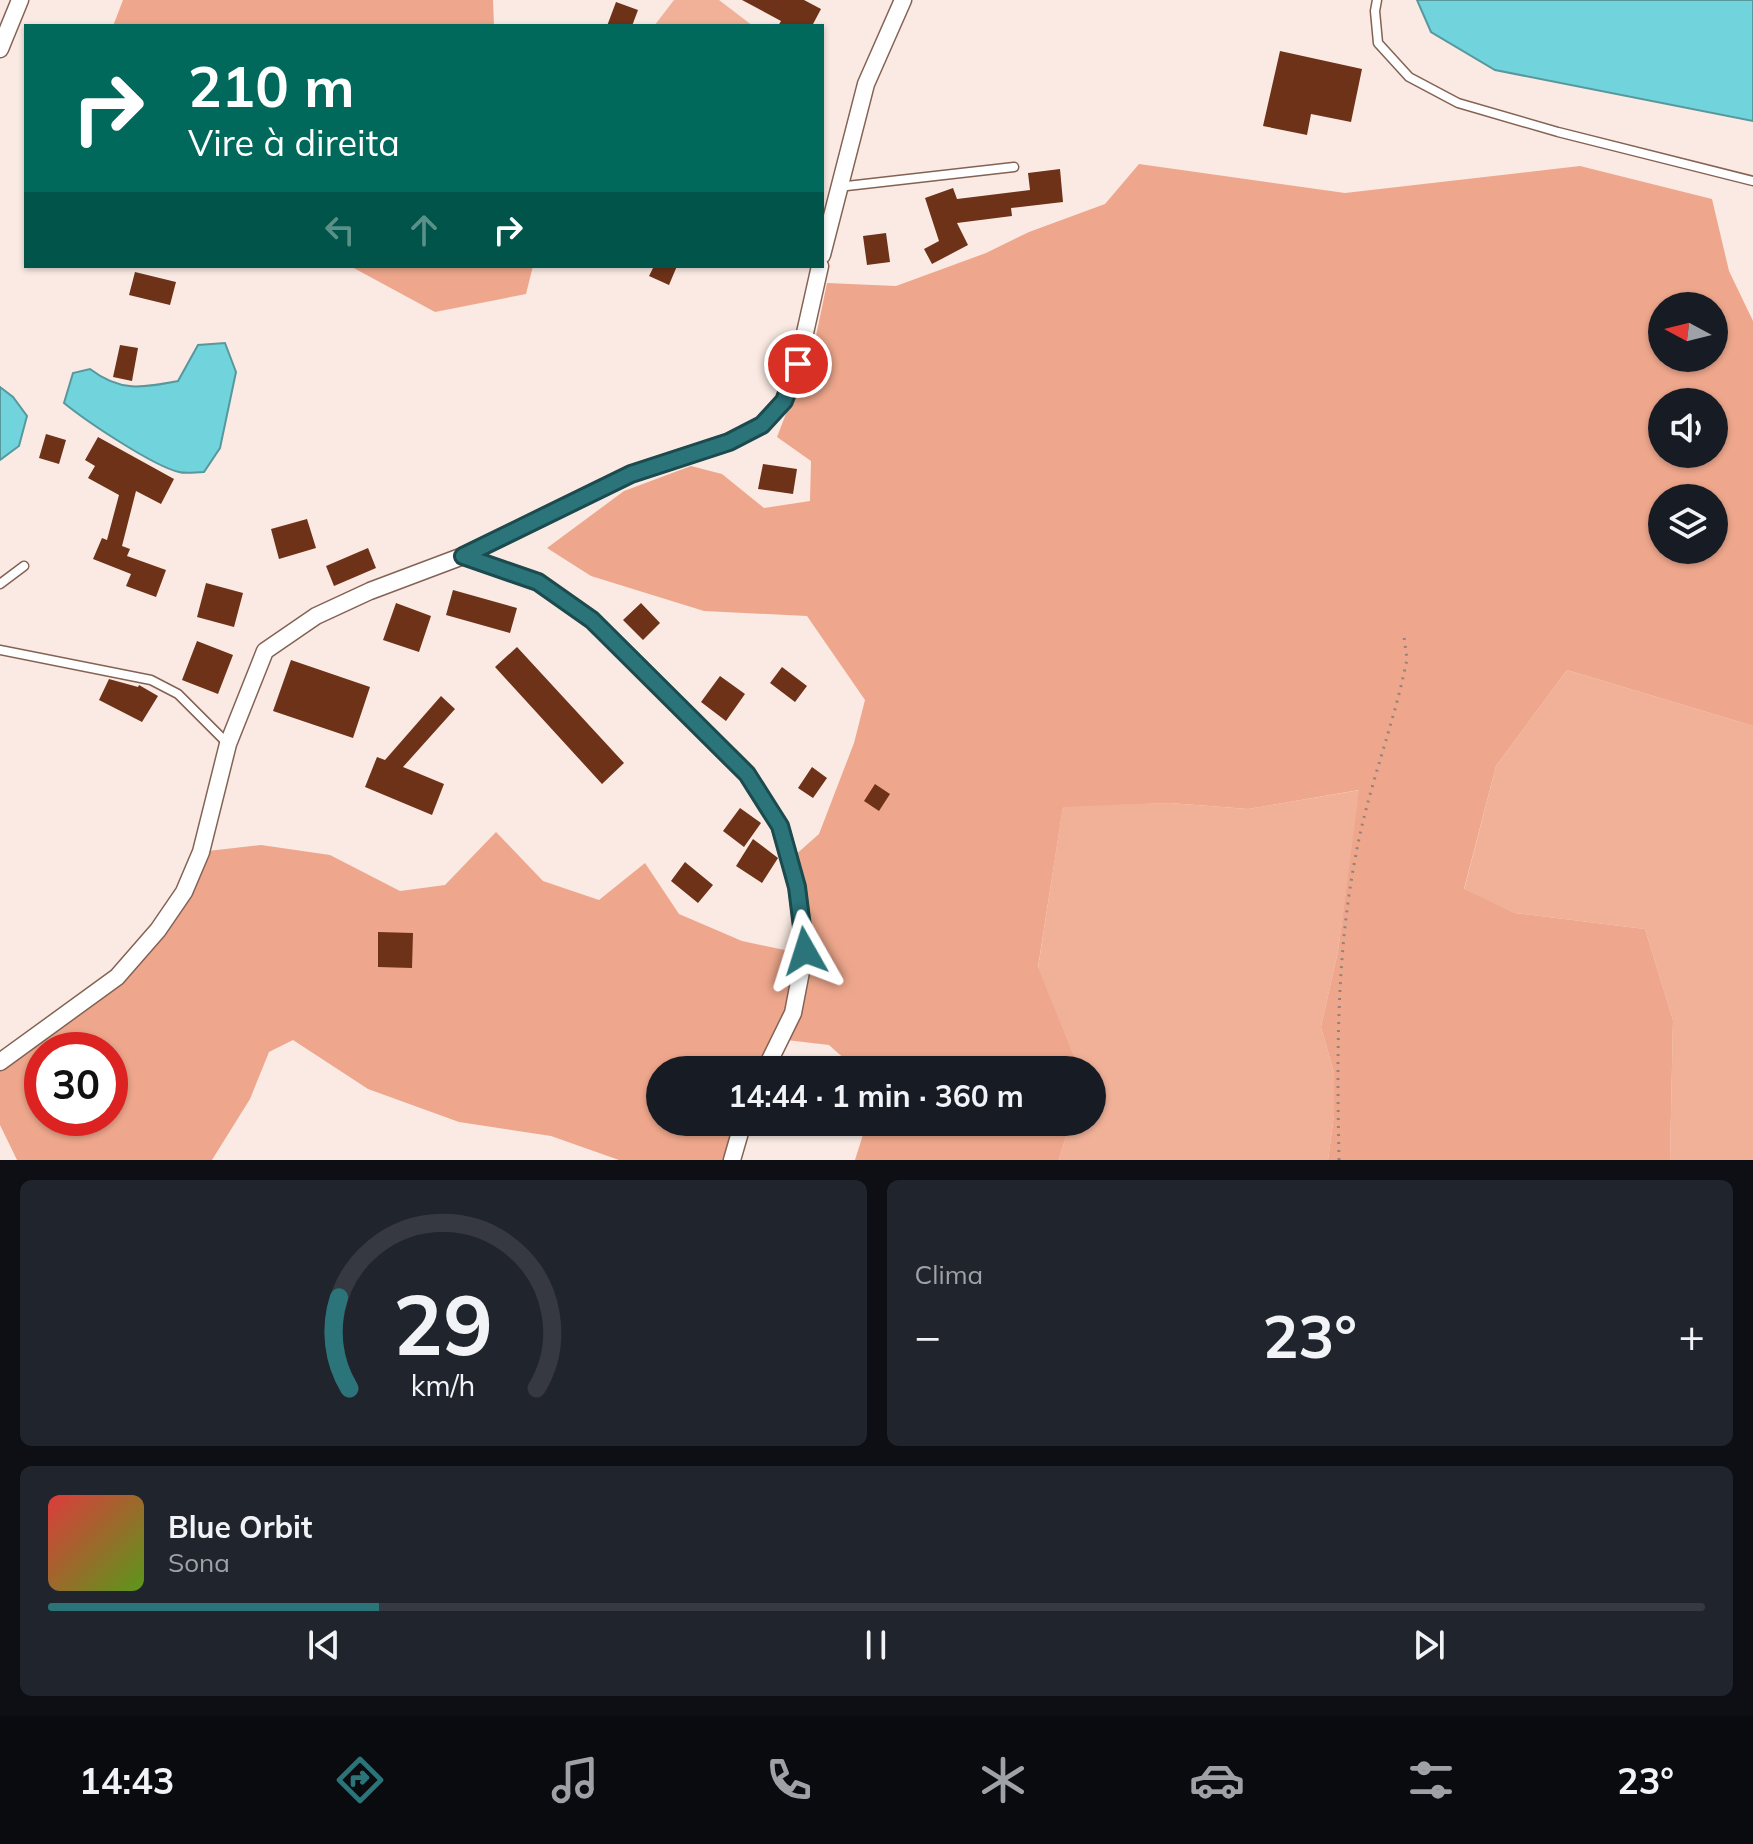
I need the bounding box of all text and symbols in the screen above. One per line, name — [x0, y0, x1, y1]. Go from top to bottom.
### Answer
text: 210 m — [188, 51, 355, 121]
icon: right — [56, 56, 160, 160]
text: Vire à direita — [188, 120, 400, 165]
icon: left — [318, 208, 362, 252]
icon: ahead — [402, 208, 446, 252]
icon: right — [486, 208, 530, 252]
north arrow — [1648, 292, 1728, 372]
map controls — [1648, 292, 1728, 564]
pin — [764, 330, 832, 398]
icon: arrive — [776, 342, 820, 386]
button: sound — [1648, 388, 1728, 468]
button: layers — [1648, 484, 1728, 564]
position arrow — [763, 909, 847, 993]
speed limit sign: 30 — [24, 1032, 128, 1136]
text: 14:44 · 1 min · 360 m — [728, 1077, 1024, 1115]
text: Clima — [915, 1258, 983, 1291]
text: 29 — [393, 1271, 493, 1376]
text: 23° — [1262, 1298, 1357, 1373]
text: − — [915, 1308, 941, 1363]
text: + — [1679, 1308, 1705, 1363]
text: km/h — [411, 1367, 476, 1403]
text: Blue Orbit — [168, 1508, 312, 1546]
text: Sona — [168, 1546, 230, 1579]
icon: previous — [302, 1623, 346, 1667]
icon: pause — [854, 1623, 898, 1667]
icon: next — [1407, 1623, 1451, 1667]
icon: directions — [332, 1752, 388, 1808]
icon: music — [547, 1752, 603, 1808]
icon: phone — [761, 1752, 817, 1808]
icon: climate — [975, 1752, 1031, 1808]
icon: car — [1189, 1752, 1245, 1808]
icon: filters — [1403, 1752, 1459, 1808]
text: 14:43 — [79, 1758, 174, 1803]
text: 23° — [1617, 1758, 1674, 1803]

